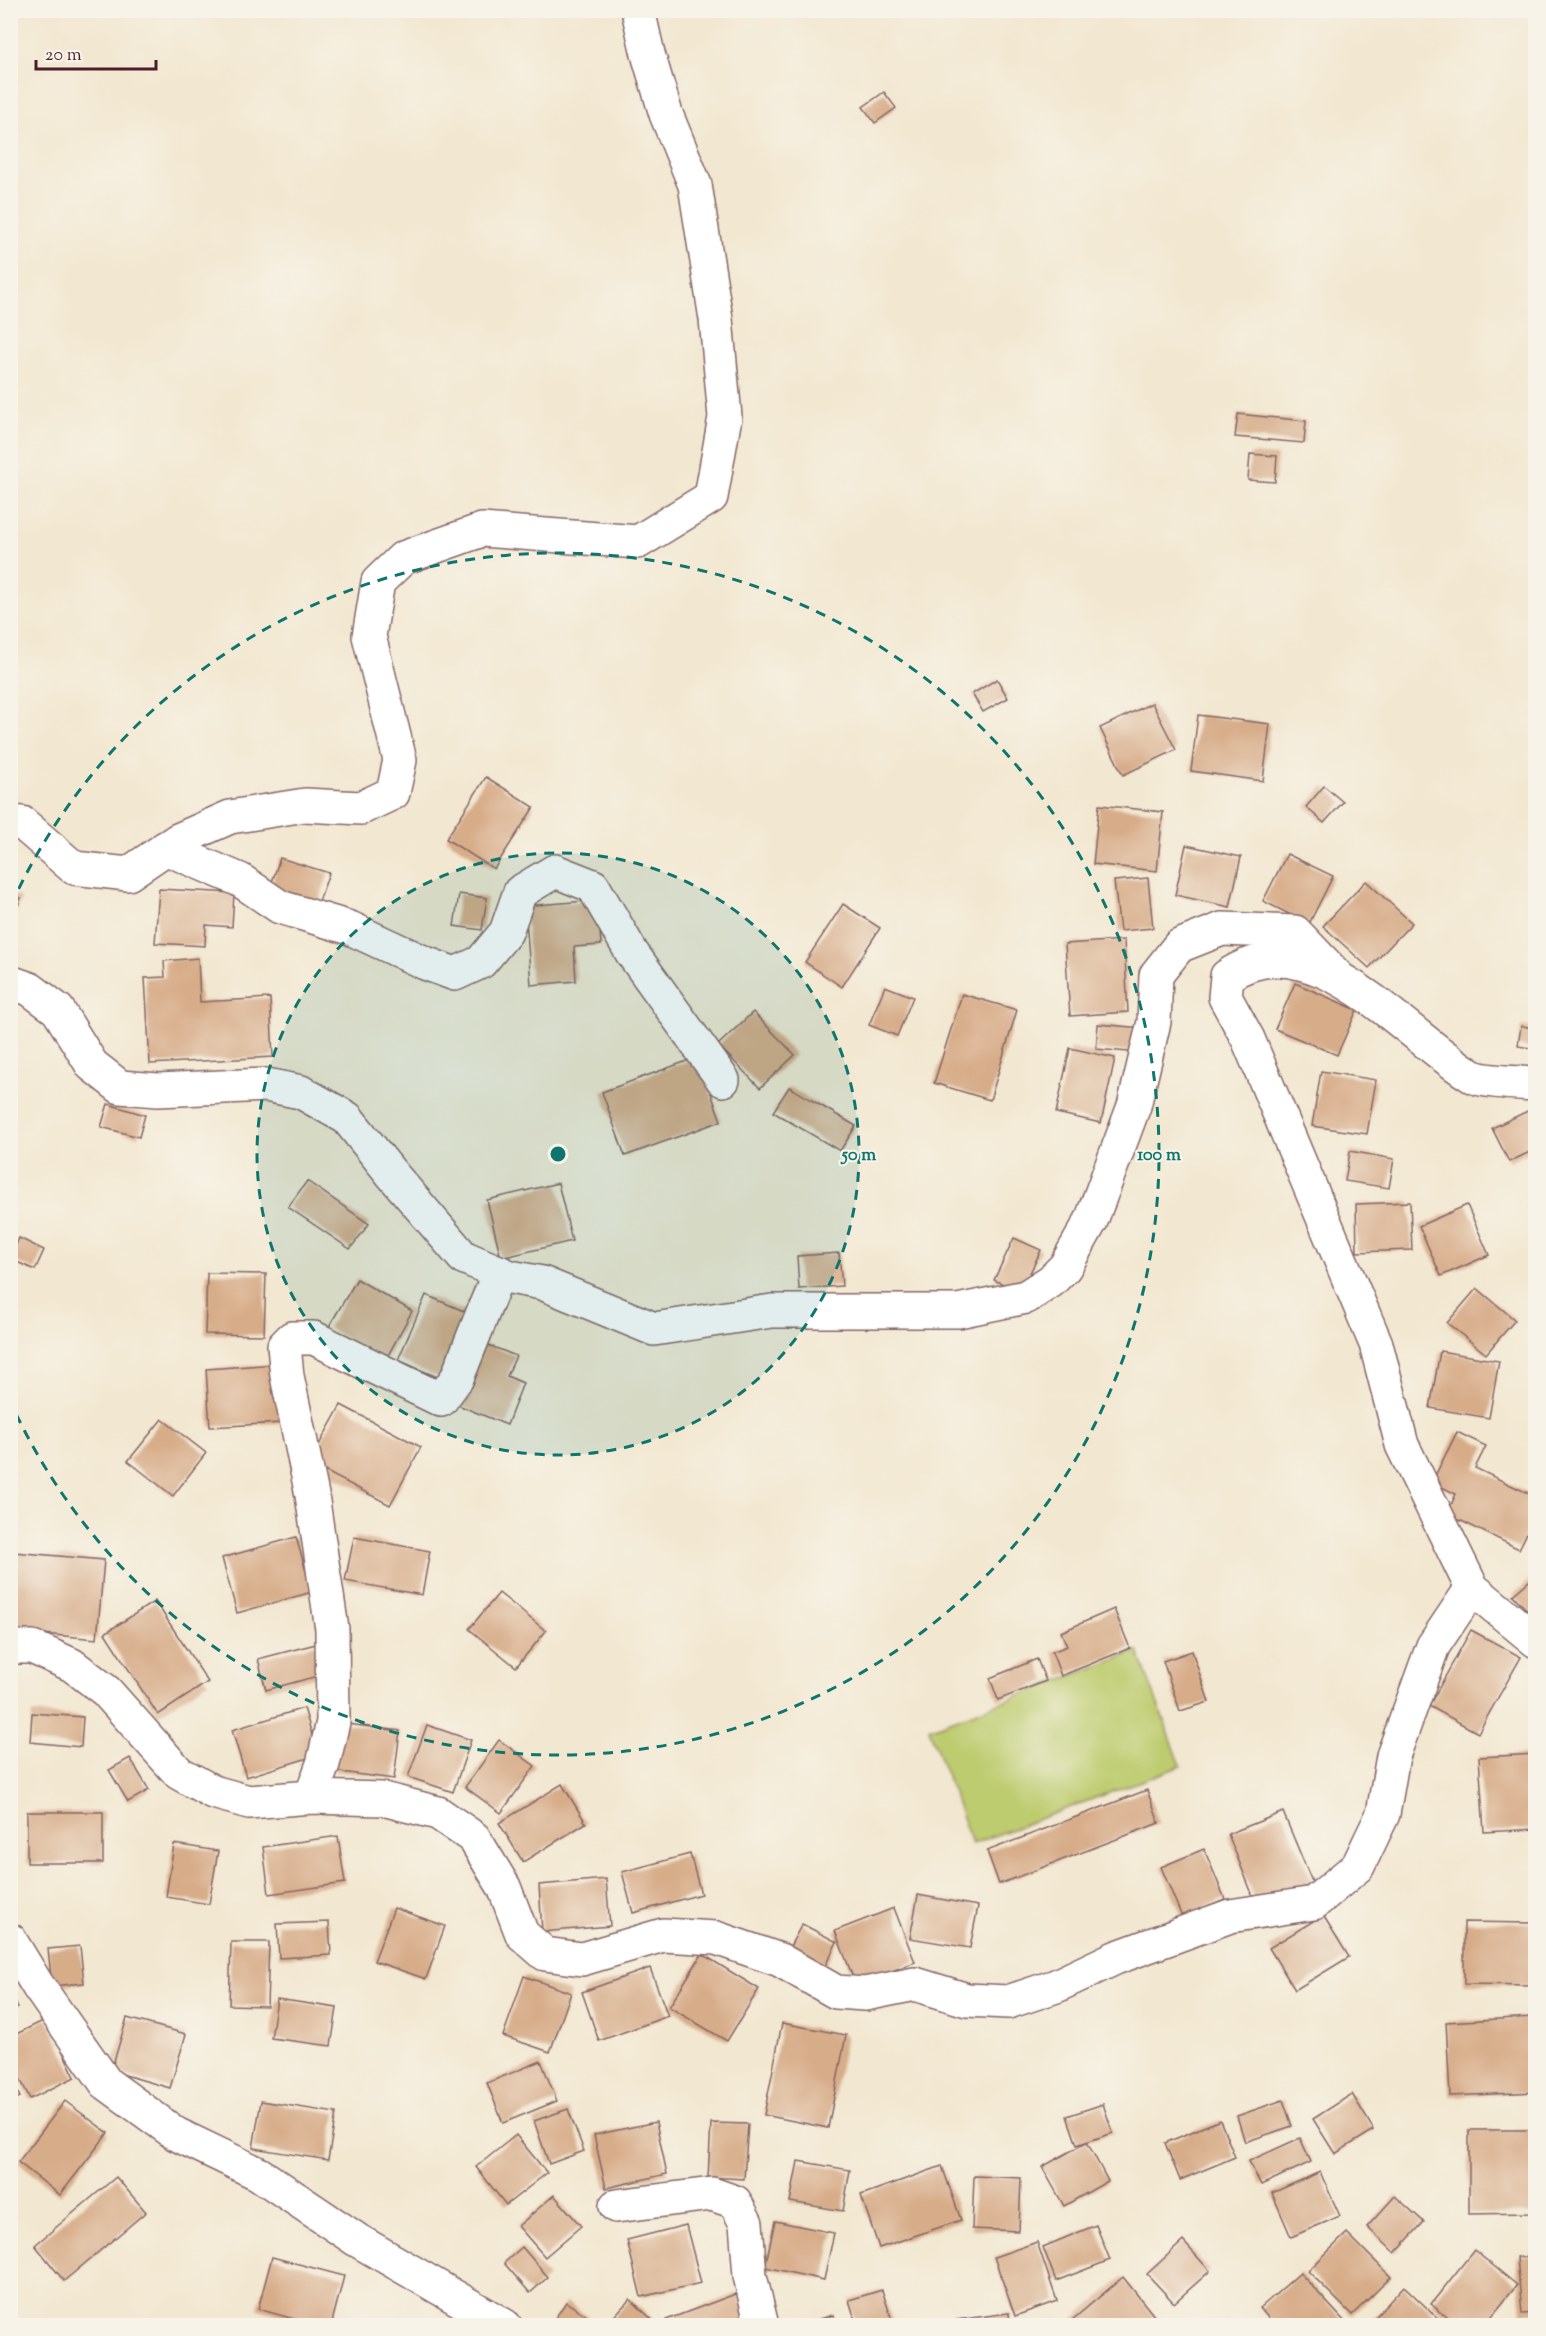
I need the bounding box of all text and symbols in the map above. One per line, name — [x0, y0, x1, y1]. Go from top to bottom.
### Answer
scale bar — [36, 33, 156, 71]
text: 20 m — [45, 43, 82, 69]
text: 50 m — [840, 1143, 876, 1169]
text: 100 m — [1137, 1143, 1181, 1169]
centre of rings — [548, 1144, 568, 1164]

